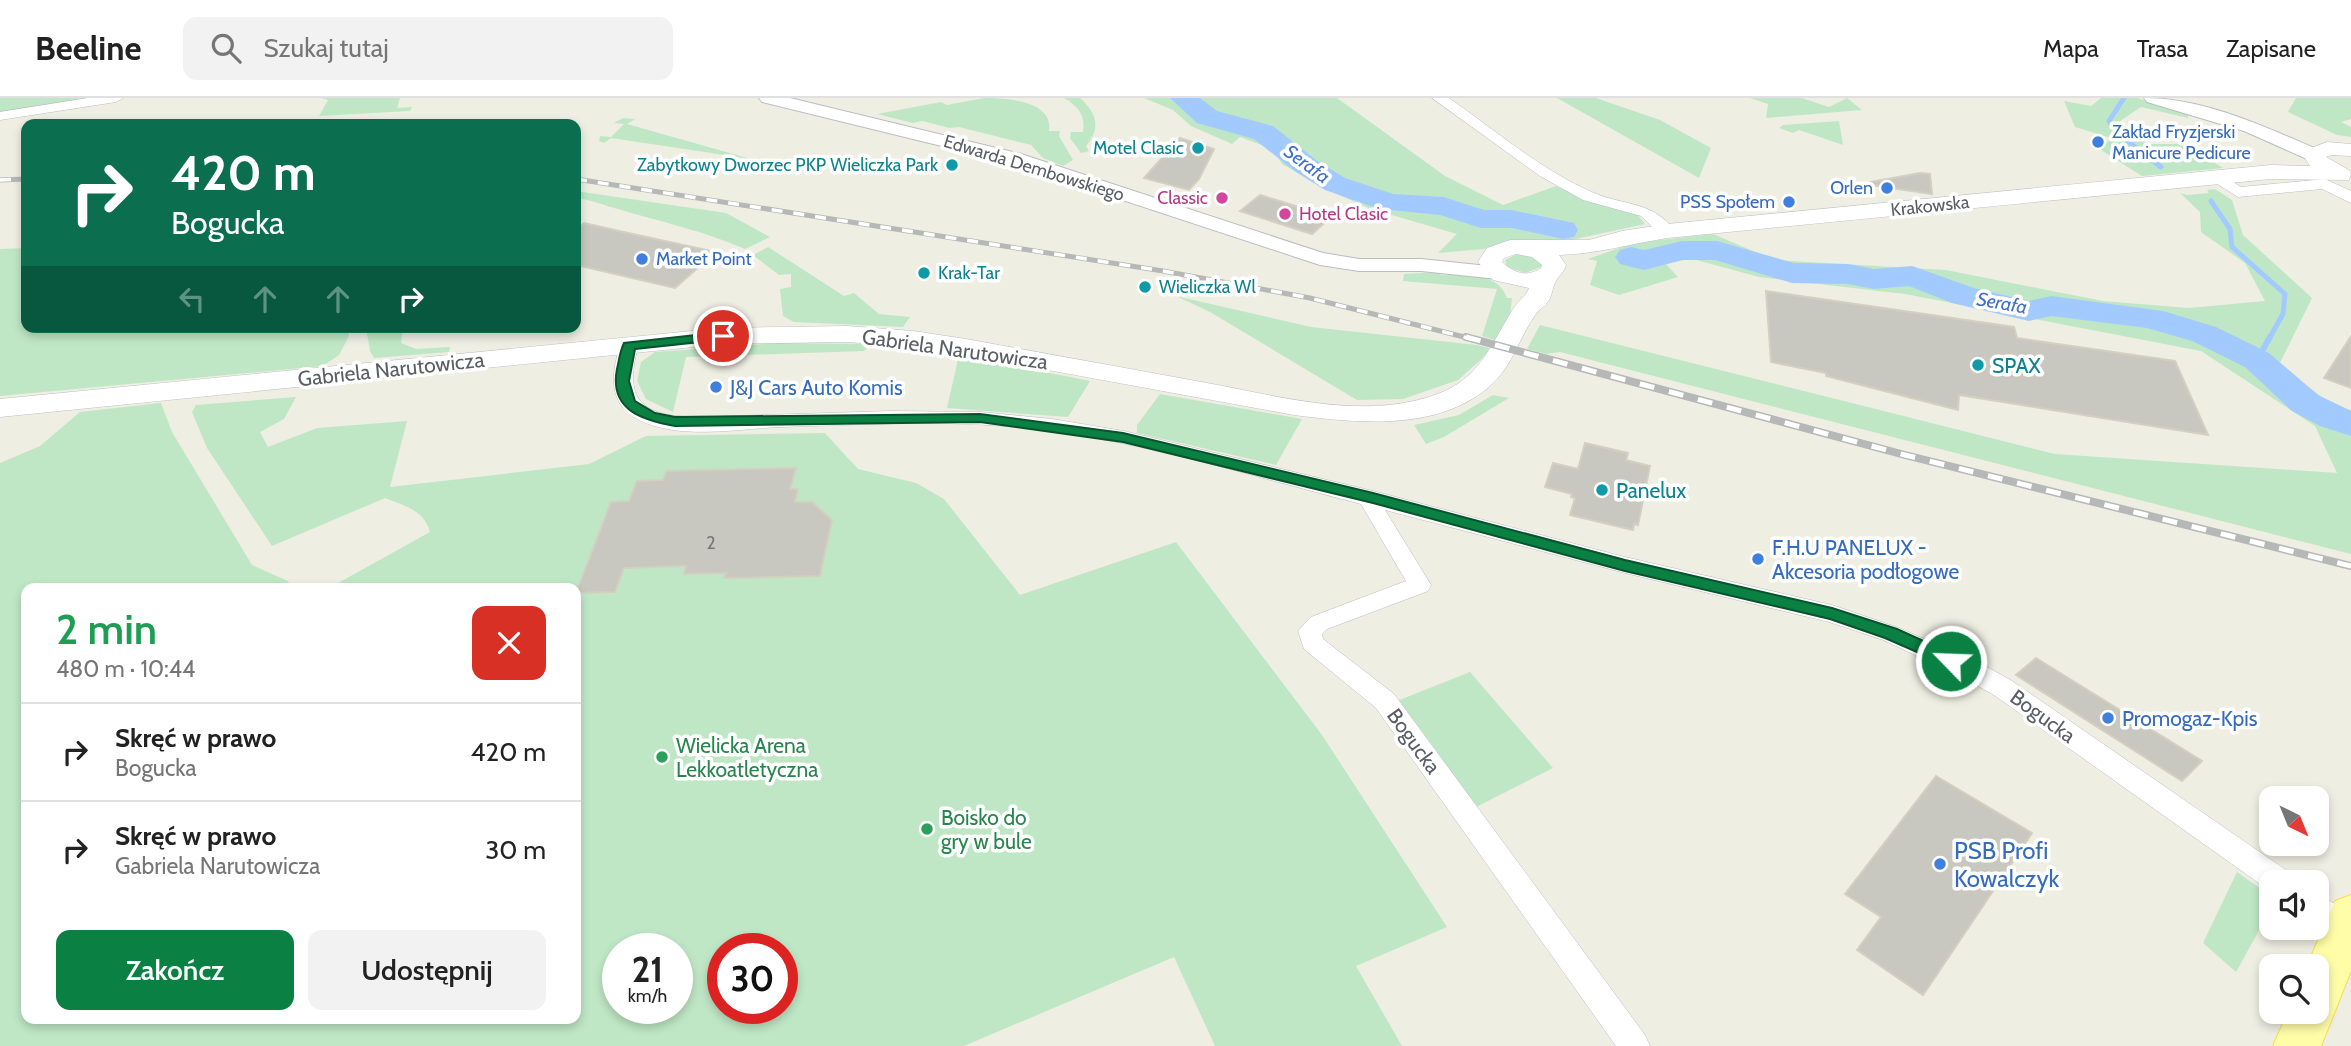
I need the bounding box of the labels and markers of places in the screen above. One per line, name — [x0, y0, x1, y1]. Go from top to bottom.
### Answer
place label: Zakład Fryzjerski Manicure Pedicure — [2112, 121, 2251, 164]
marker: Zakład Fryzjerski Manicure Pedicure — [2090, 134, 2106, 150]
place label: Motel Clasic — [1093, 137, 1184, 159]
marker: Motel Clasic — [1190, 140, 1206, 156]
place label: Zabytkowy Dworzec PKP Wieliczka Park — [637, 154, 939, 176]
marker: Zabytkowy Dworzec PKP Wieliczka Park — [944, 157, 960, 173]
place label: Orlen — [1830, 177, 1873, 199]
marker: Orlen — [1879, 180, 1895, 196]
place label: Classic — [1157, 187, 1208, 209]
marker: Classic — [1214, 190, 1230, 206]
place label: PSS Społem — [1680, 191, 1775, 213]
marker: PSS Społem — [1781, 194, 1797, 210]
place label: Hotel Clasic — [1299, 203, 1388, 225]
marker: Hotel Clasic — [1277, 206, 1293, 222]
place label: Market Point — [656, 248, 752, 270]
marker: Market Point — [634, 251, 650, 267]
place label: Krak-Tar — [938, 262, 1000, 284]
marker: Krak-Tar — [916, 265, 932, 281]
place label: Wieliczka Wl — [1159, 276, 1256, 298]
marker: Wieliczka Wl — [1137, 279, 1153, 295]
pin — [693, 306, 753, 366]
place label: SPAX — [1992, 353, 2041, 378]
marker: SPAX — [1970, 357, 1986, 373]
place label: J&J Cars Auto Komis — [729, 375, 903, 400]
marker: J&J Cars Auto Komis — [708, 379, 724, 395]
place label: Panelux — [1616, 478, 1686, 503]
marker: Panelux — [1594, 482, 1610, 498]
place label: F.H.U PANELUX - Akcesoria podłogowe — [1772, 535, 1960, 584]
marker: F.H.U PANELUX - Akcesoria podłogowe — [1750, 551, 1766, 567]
place label: Promogaz-Kpis — [2122, 706, 2258, 731]
marker: Promogaz-Kpis — [2100, 710, 2116, 726]
place label: Wielicka Arena Lekkoatletyczna — [676, 733, 818, 782]
marker: Wielicka Arena Lekkoatletyczna — [654, 749, 670, 765]
place label: Boisko do gry w bule — [941, 805, 1032, 854]
marker: Boisko do gry w bule — [919, 821, 935, 837]
place label: PSB Profi Kowalczyk — [1954, 836, 2060, 893]
marker: PSB Profi Kowalczyk — [1932, 856, 1948, 872]

